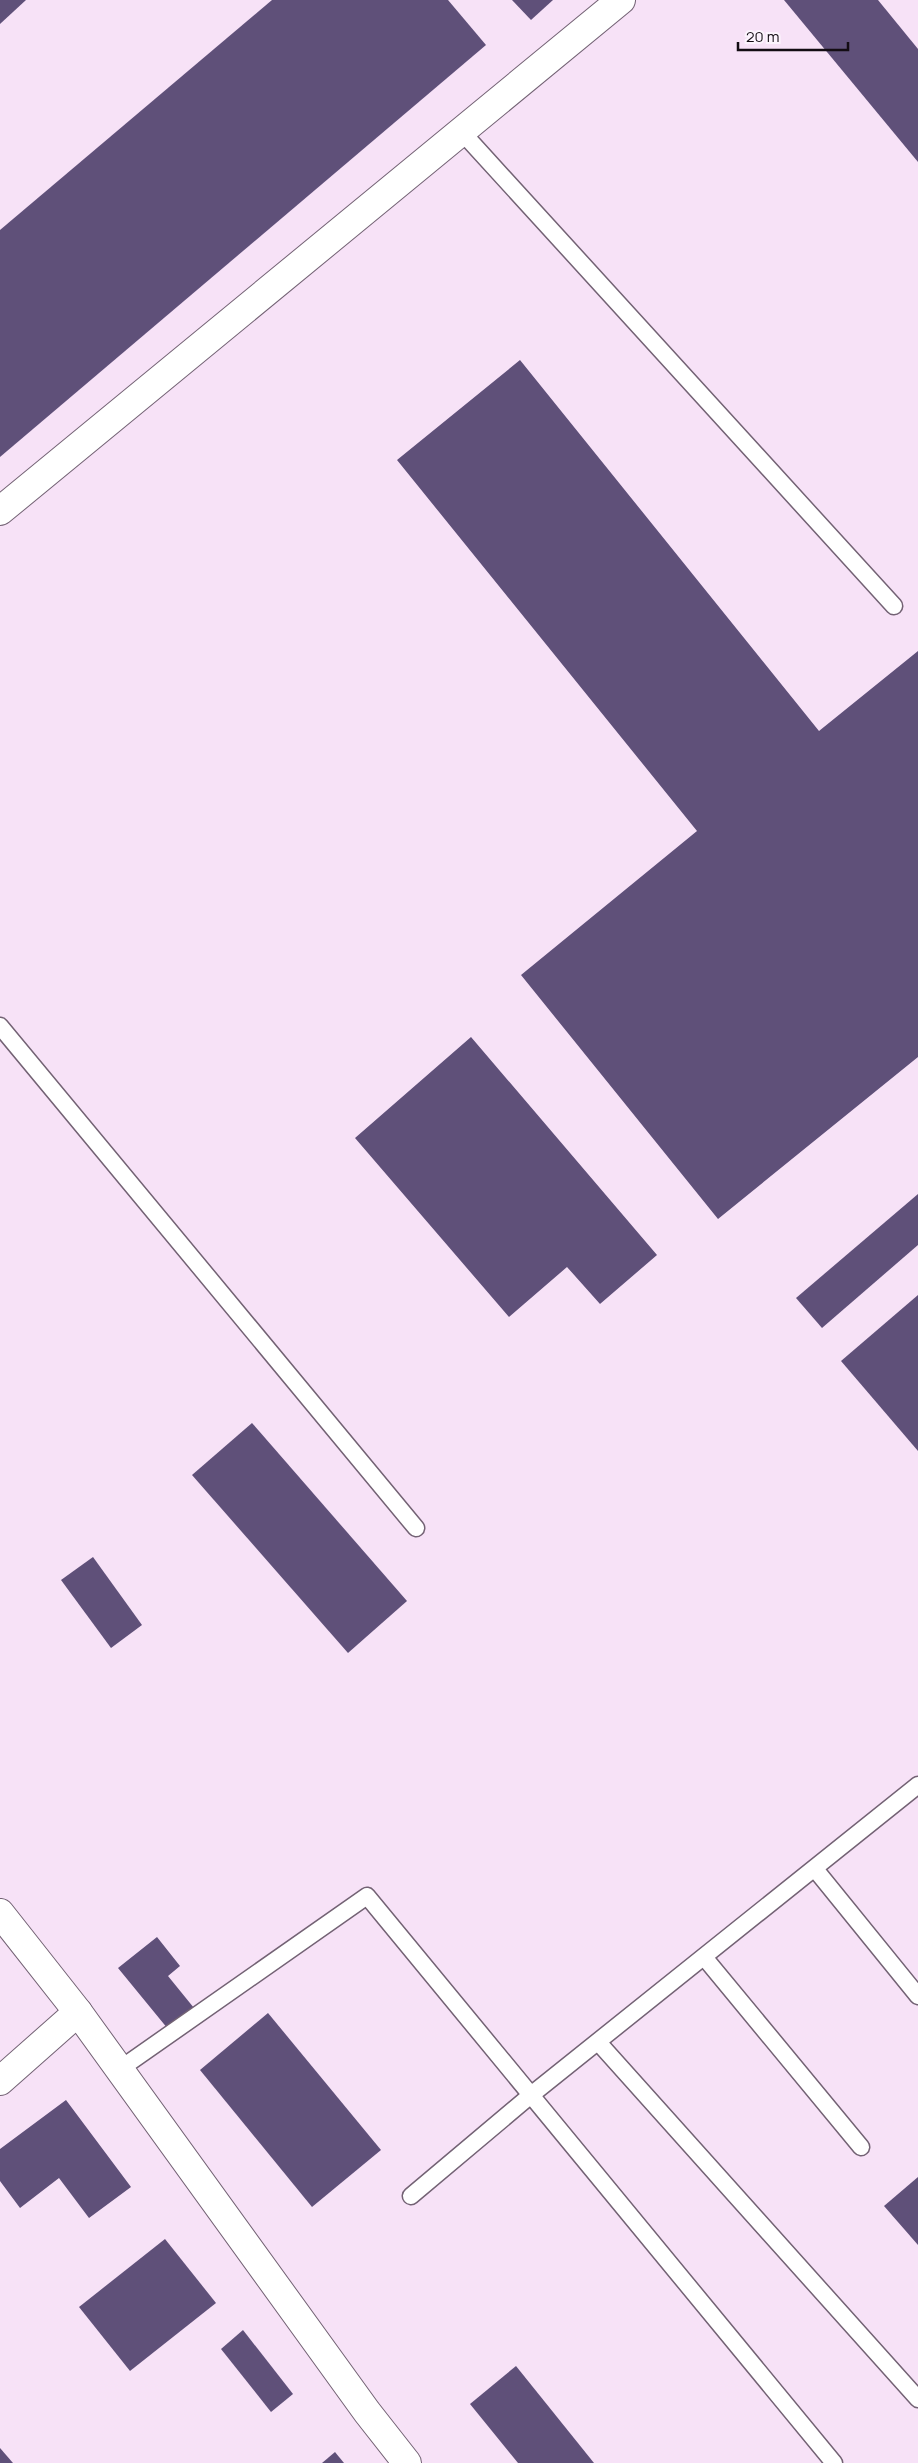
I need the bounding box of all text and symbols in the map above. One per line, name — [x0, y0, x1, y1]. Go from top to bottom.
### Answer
scale bar — [738, 20, 848, 52]
text: 20 m — [746, 26, 779, 47]

